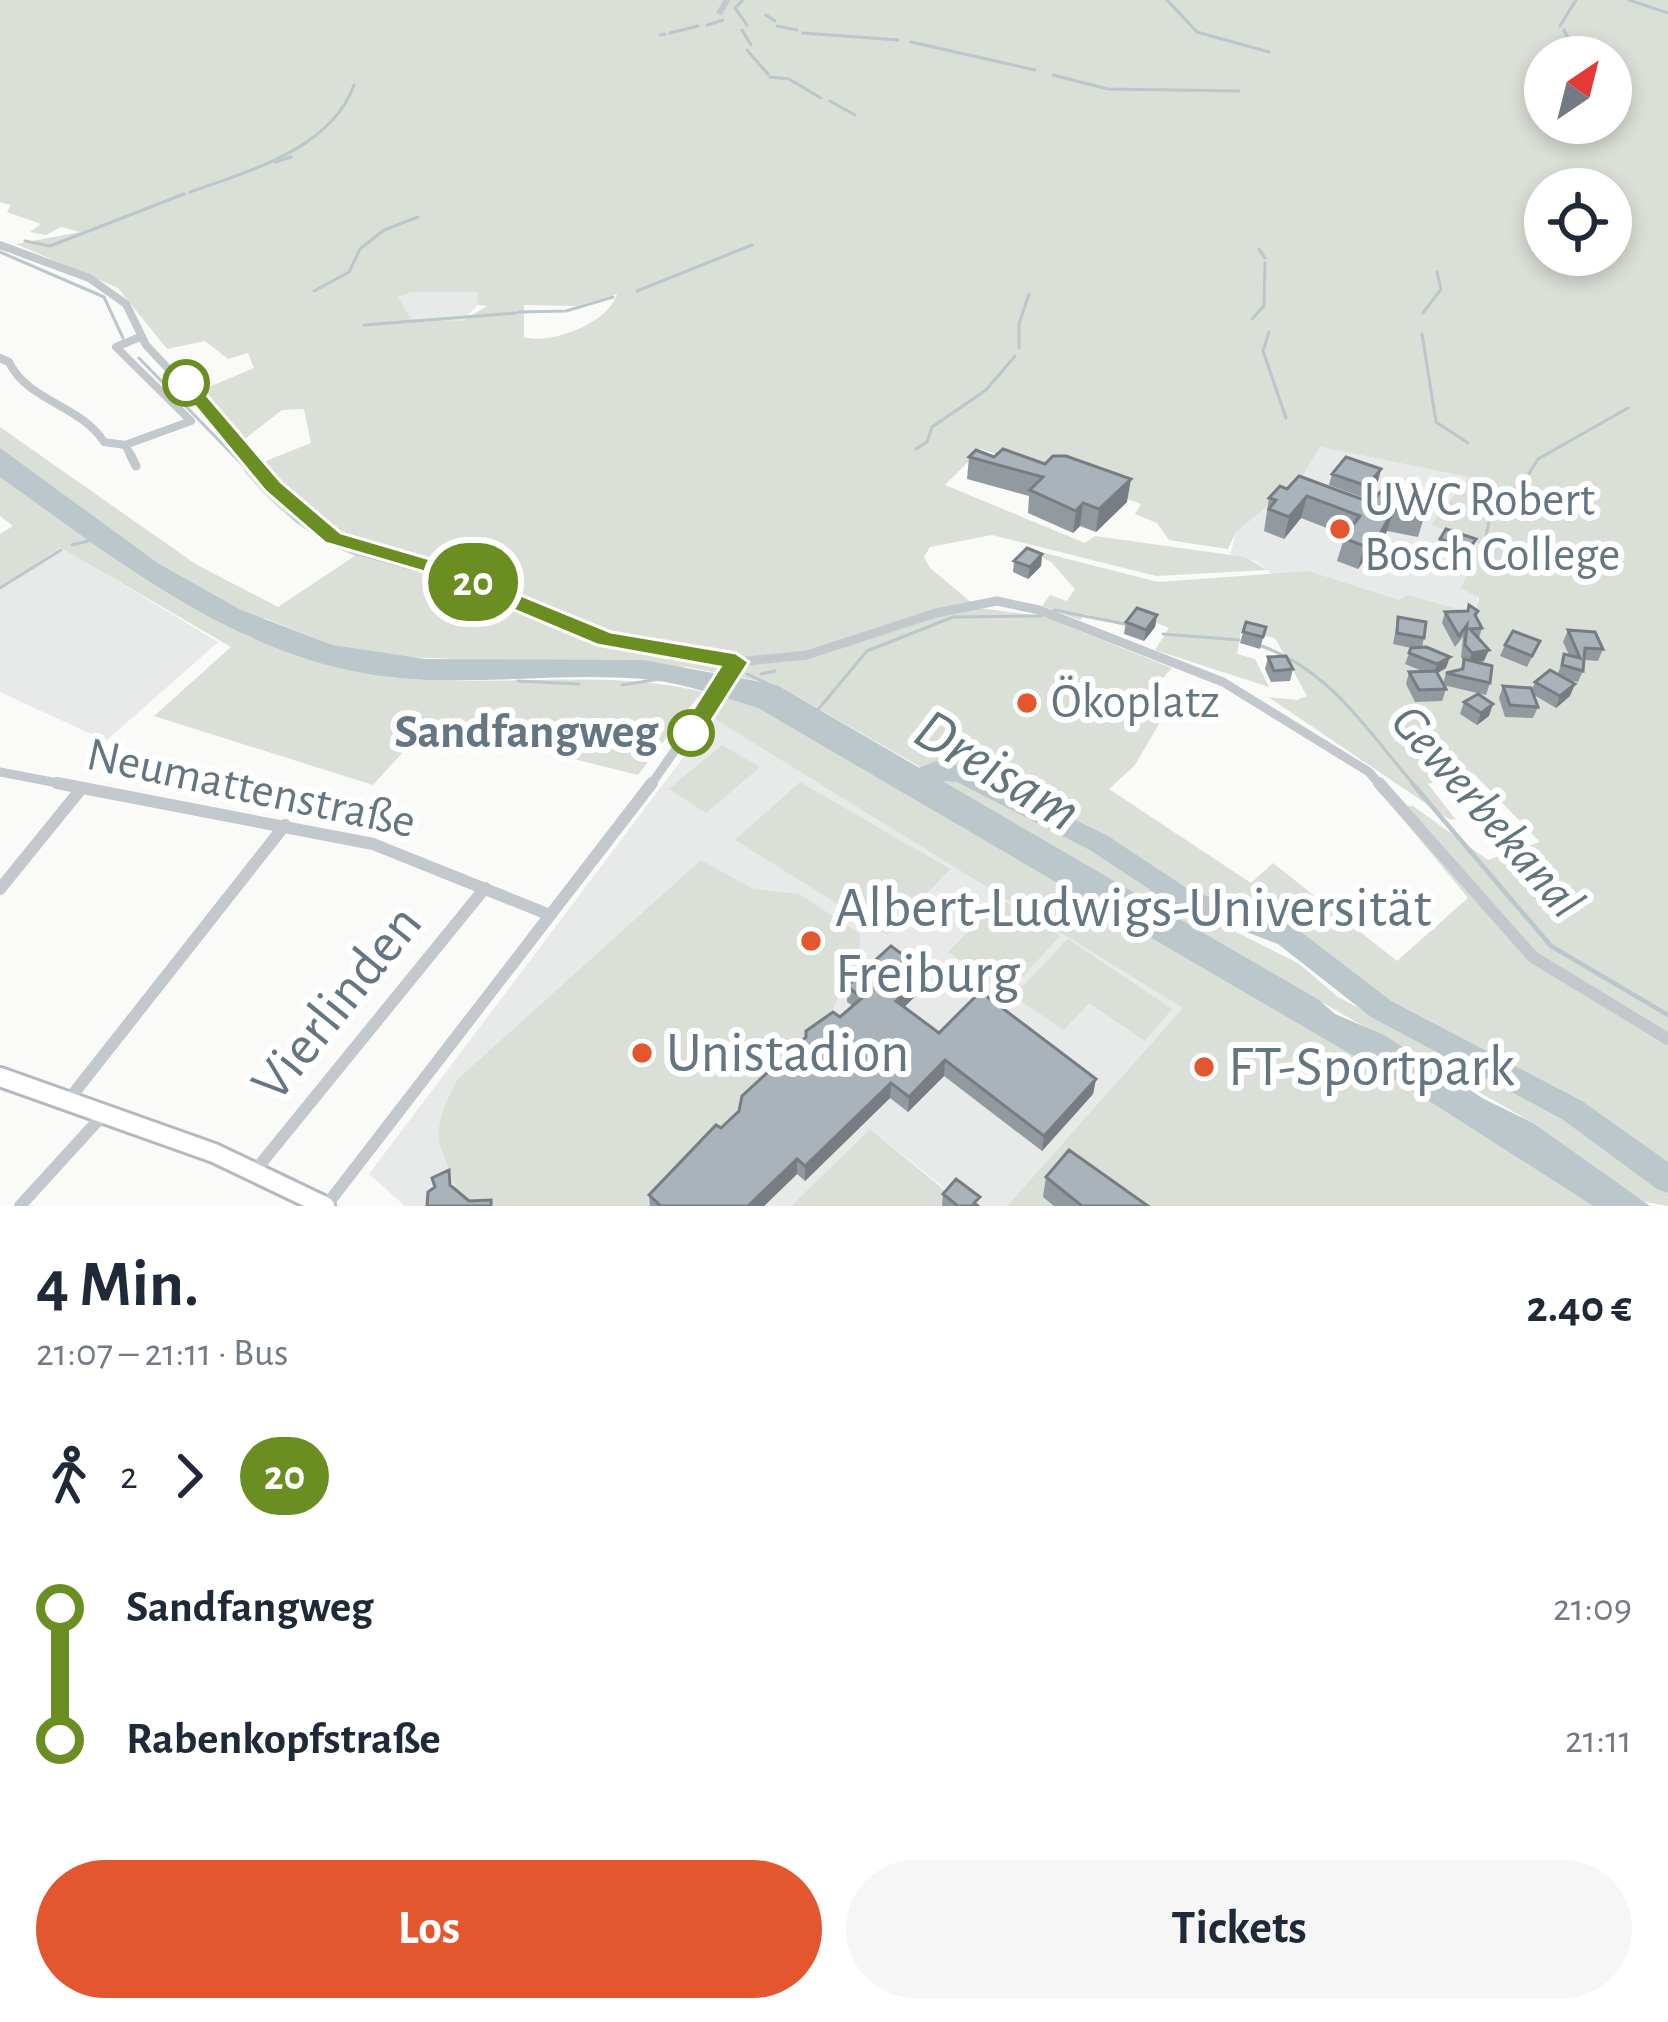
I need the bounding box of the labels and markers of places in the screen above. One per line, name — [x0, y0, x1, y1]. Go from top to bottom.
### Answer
unlabelled marker — [164, 361, 208, 405]
place label: UWC Robert Bosch College — [1364, 477, 1620, 580]
marker: UWC Robert Bosch College — [1327, 516, 1353, 542]
place label: Ökoplatz — [1051, 675, 1220, 727]
marker: Ökoplatz — [1014, 690, 1040, 716]
place label: Sandfangweg — [394, 709, 659, 757]
marker: Sandfangweg — [669, 711, 713, 755]
place label: Albert-Ludwigs-Universität Freiburg — [835, 880, 1431, 1003]
marker: Albert-Ludwigs-Universität Freiburg — [798, 928, 824, 954]
place label: Unistadion — [666, 1025, 909, 1082]
place label: FT-Sportpark — [1228, 1039, 1515, 1096]
marker: Unistadion — [629, 1040, 655, 1066]
marker: FT-Sportpark — [1191, 1054, 1217, 1080]

